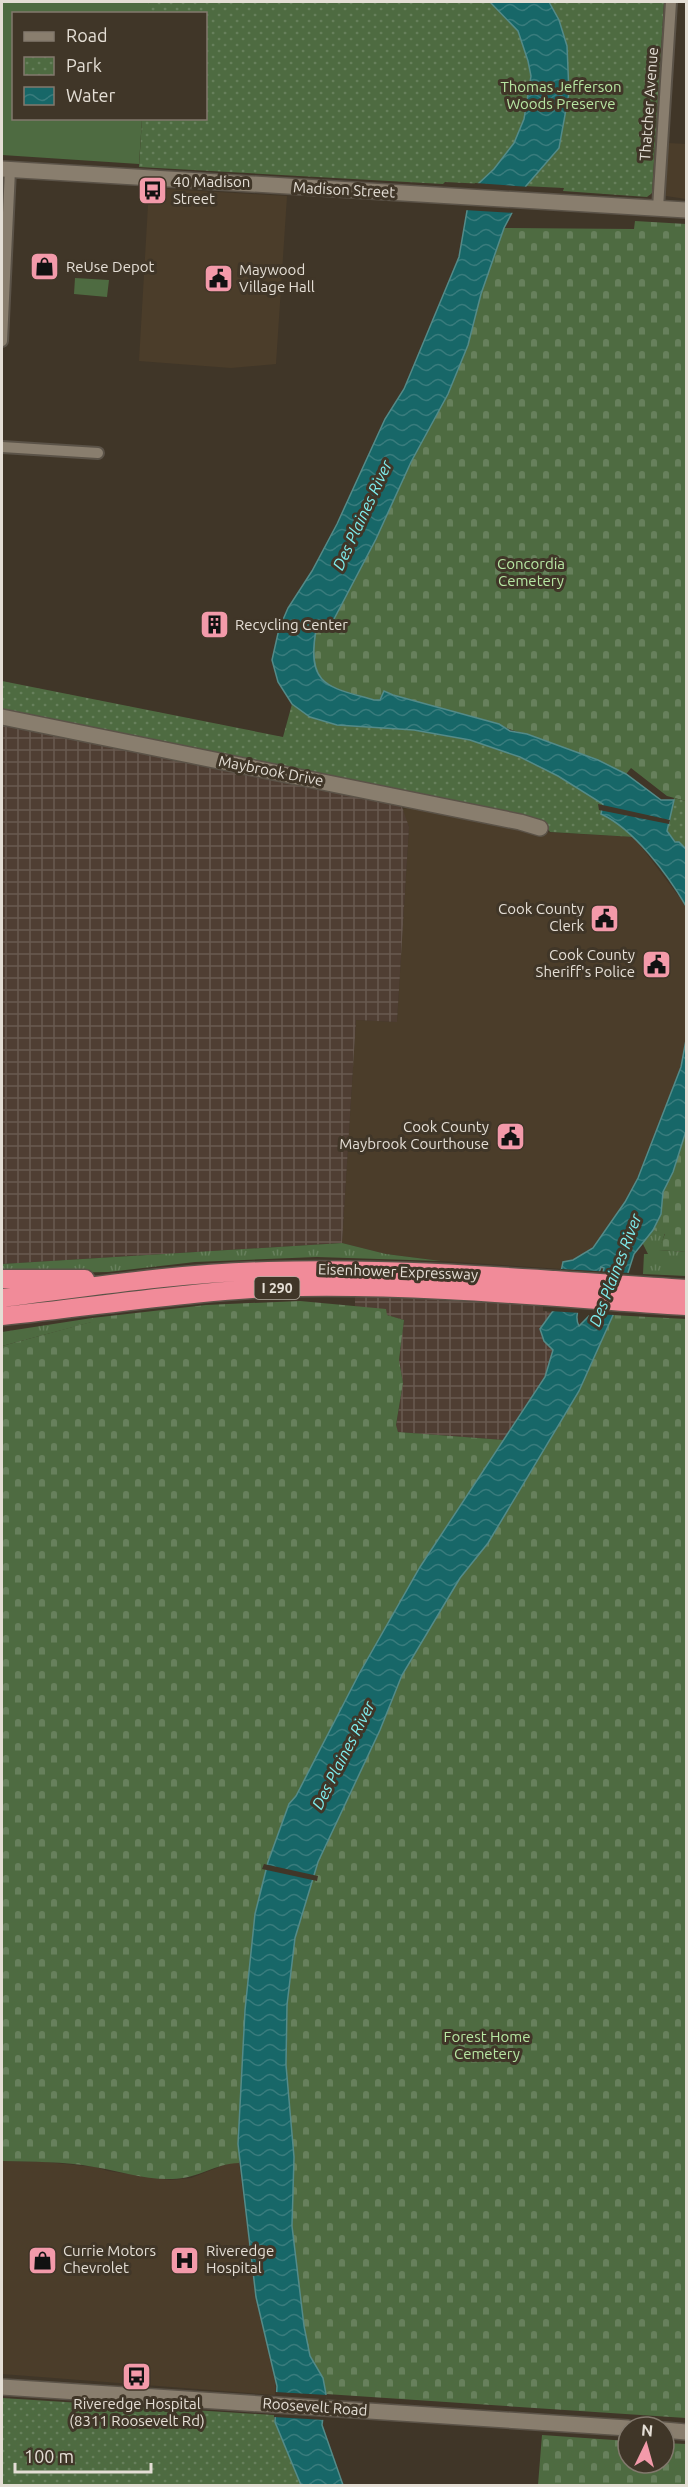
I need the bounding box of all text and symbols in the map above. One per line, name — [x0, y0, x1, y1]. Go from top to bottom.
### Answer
legend — [12, 12, 207, 120]
text: Road — [66, 25, 108, 45]
street label: Thatcher Avenue — [636, 47, 661, 161]
text: Park — [66, 55, 102, 75]
park label: Thomas Jefferson Woods Preserve — [500, 78, 622, 112]
text: Water — [66, 85, 116, 105]
place label: 40 Madison Street — [173, 173, 250, 207]
bus stop icon: 40 Madison Street — [136, 175, 168, 207]
street label: Madison Street — [292, 178, 396, 201]
shop icon: ReUse Depot — [29, 251, 61, 283]
place label: ReUse Depot — [66, 258, 154, 275]
place label: Maywood Village Hall — [239, 261, 315, 295]
public building icon: Maywood Village Hall — [202, 263, 234, 295]
water label: Des Plaines River — [329, 456, 396, 573]
park label: Concordia Cemetery — [497, 555, 565, 589]
building icon: Recycling Center — [198, 609, 230, 641]
place label: Recycling Center — [235, 616, 348, 633]
street label: Maybrook Drive — [217, 752, 325, 789]
place label: Cook County Clerk — [498, 900, 584, 934]
public building icon: Cook County Clerk — [589, 902, 621, 934]
place label: Cook County Sheriff's Police — [536, 946, 635, 980]
public building icon: Cook County Sheriff's Police — [640, 948, 672, 980]
place label: Cook County Maybrook Courthouse — [339, 1118, 489, 1152]
public building icon: Cook County Maybrook Courthouse — [494, 1120, 526, 1152]
water label: Des Plaines River — [585, 1210, 645, 1329]
street label: Eisenhower Expressway — [318, 1260, 478, 1283]
road number: I 290 — [254, 1277, 300, 1299]
water label: Des Plaines River — [308, 1697, 378, 1812]
park label: Forest Home Cemetery — [444, 2028, 530, 2062]
place label: Currie Motors Chevrolet — [63, 2242, 156, 2276]
place label: Riveredge Hospital — [206, 2242, 274, 2276]
shop icon: Currie Motors Chevrolet — [26, 2244, 58, 2276]
hospital icon: Riveredge Hospital — [169, 2244, 201, 2276]
bus stop icon: Riveredge Hospital (8311 Roosevelt Rd) — [121, 2361, 153, 2393]
street label: Roosevelt Road — [262, 2394, 368, 2419]
place label: Riveredge Hospital (8311 Roosevelt Rd) — [69, 2395, 205, 2429]
north arrow — [616, 2415, 676, 2475]
text: N — [641, 2421, 654, 2440]
scale bar — [15, 2436, 152, 2474]
text: 100 m — [24, 2446, 74, 2466]

